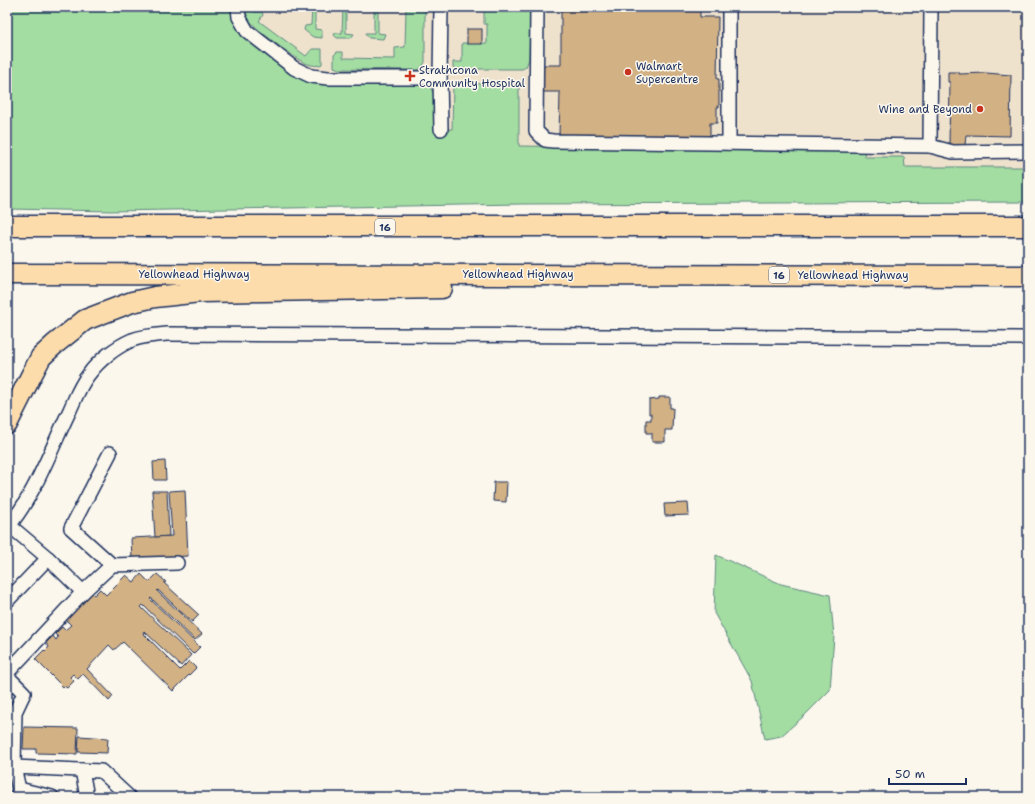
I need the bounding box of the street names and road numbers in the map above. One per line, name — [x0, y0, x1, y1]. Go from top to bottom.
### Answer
road number: 16 — [375, 219, 395, 235]
street label: Yellowhead Highway — [139, 267, 249, 282]
street label: Yellowhead Highway — [463, 267, 573, 282]
road number: 16 — [769, 267, 789, 283]
street label: Yellowhead Highway — [798, 268, 908, 283]

